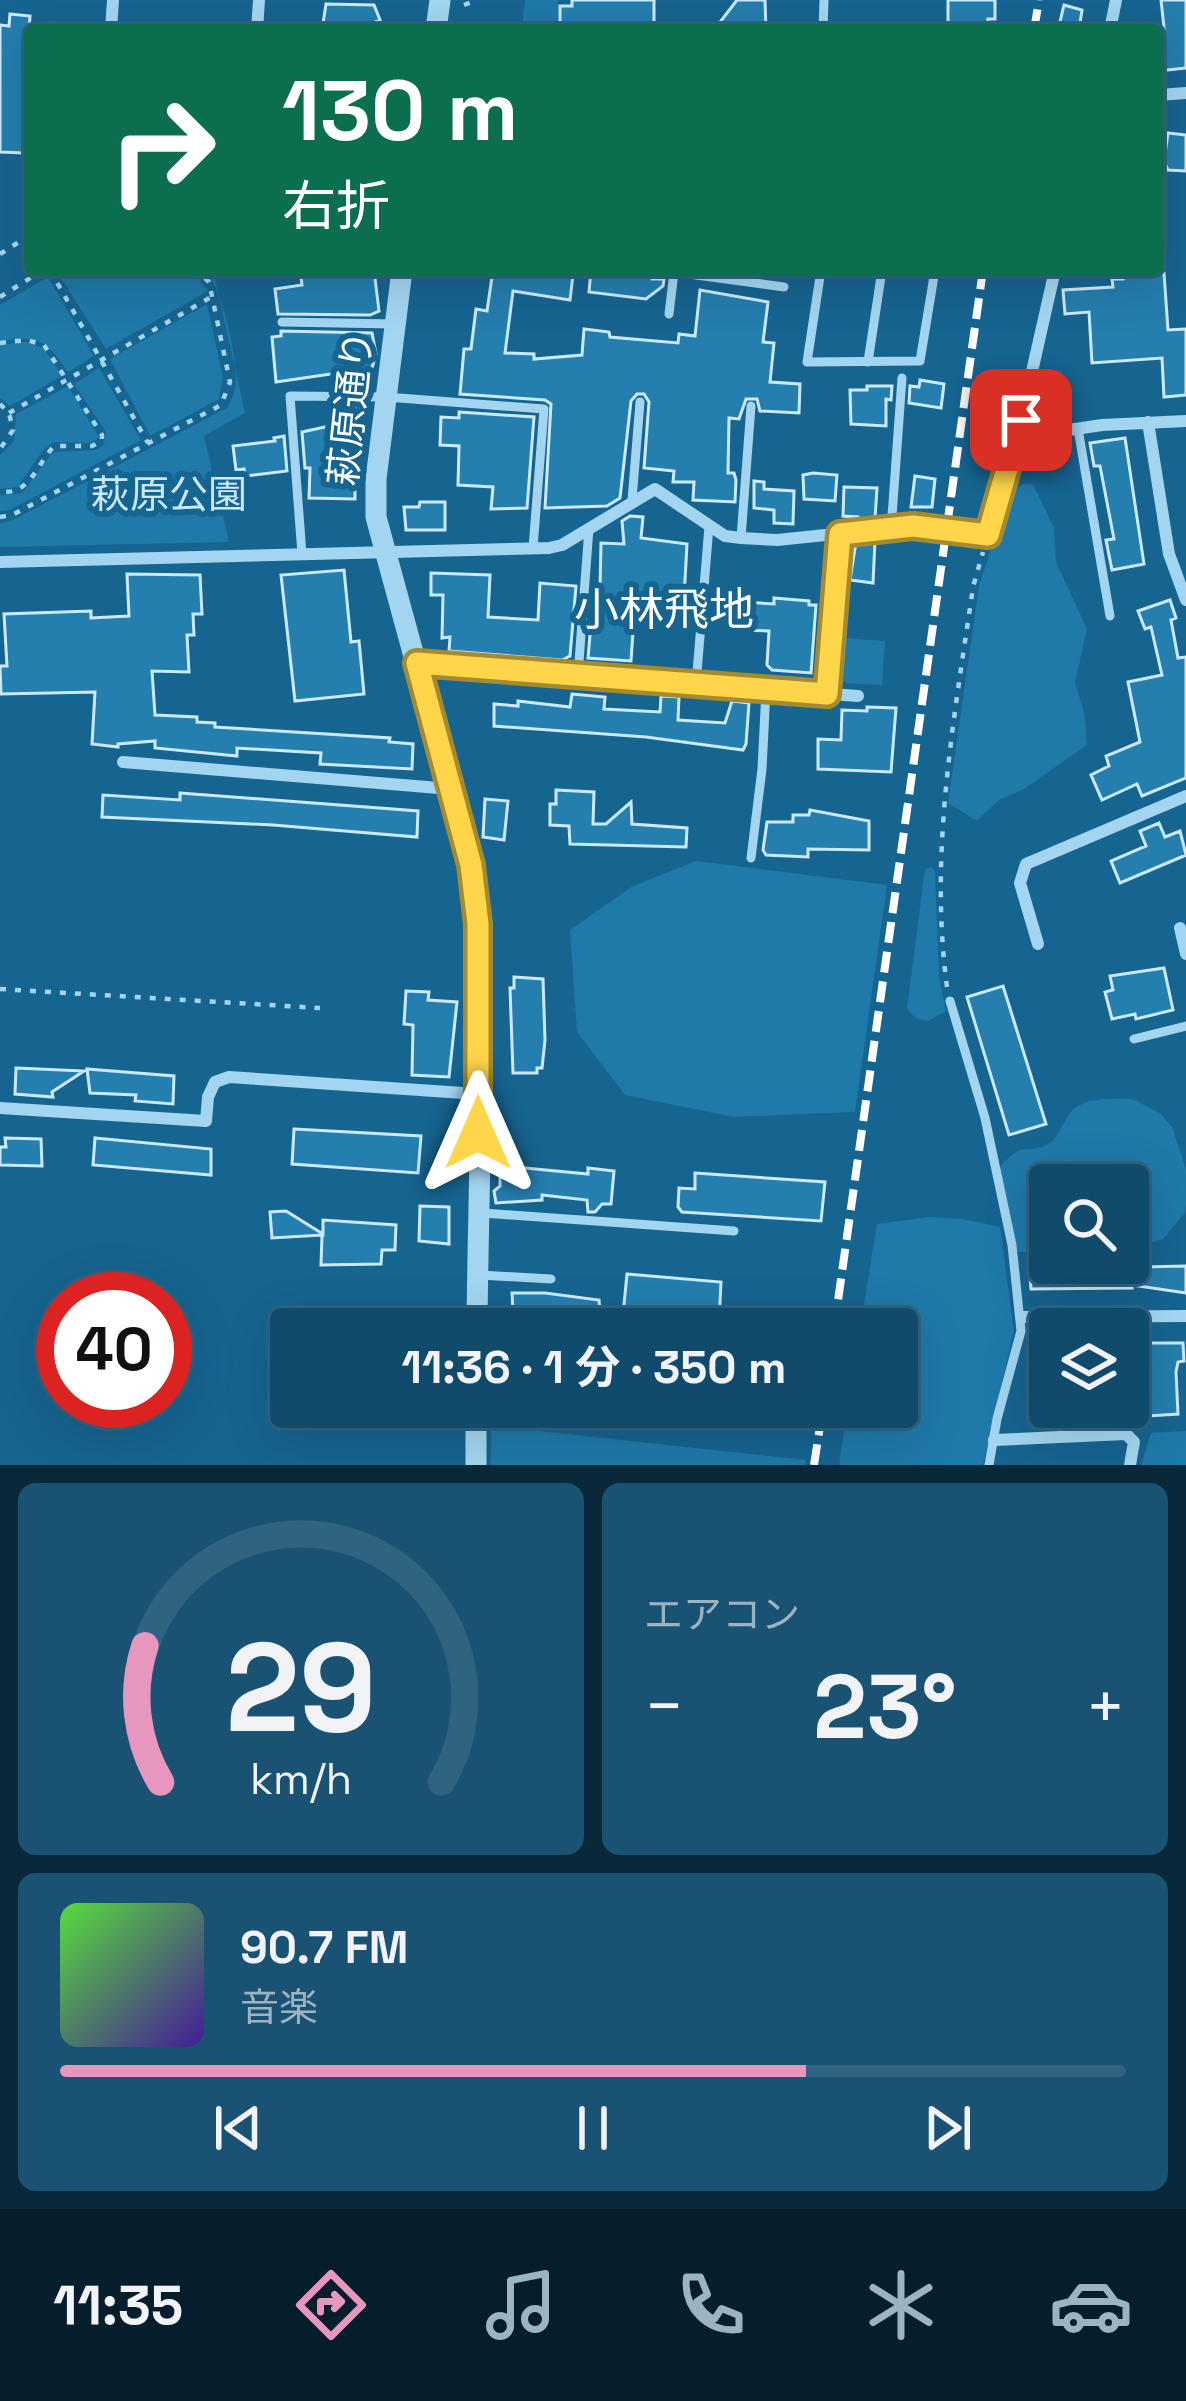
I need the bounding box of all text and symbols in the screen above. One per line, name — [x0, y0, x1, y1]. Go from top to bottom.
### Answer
text: 130 m — [282, 57, 519, 165]
icon: right — [84, 72, 240, 228]
text: 右折 — [282, 172, 390, 241]
street label: 萩原通り — [318, 328, 383, 488]
pin — [970, 369, 1072, 471]
icon: arrive — [988, 387, 1054, 453]
park label: 萩原公園 — [91, 470, 247, 519]
district label: 小林飛地 — [574, 581, 754, 638]
position arrow — [415, 1070, 541, 1196]
map controls — [1029, 1164, 1149, 1428]
button: search — [1029, 1164, 1149, 1284]
speed limit sign: 40 — [36, 1272, 192, 1428]
button: layers — [1029, 1308, 1149, 1428]
text: 11:36 · 1 分 · 350 m — [402, 1339, 786, 1396]
text: エアコン — [644, 1590, 800, 1639]
text: 29 — [226, 1608, 376, 1767]
text: 23° — [813, 1649, 957, 1764]
text: − — [644, 1664, 685, 1748]
text: + — [1085, 1664, 1126, 1748]
text: km/h — [250, 1752, 352, 1807]
text: 90.7 FM — [240, 1919, 408, 1976]
text: 音楽 — [240, 1983, 318, 2032]
icon: previous — [205, 2095, 271, 2161]
icon: pause — [560, 2095, 626, 2161]
icon: next — [915, 2095, 981, 2161]
icon: directions — [289, 2263, 373, 2347]
icon: music — [479, 2263, 563, 2347]
icon: phone — [669, 2263, 753, 2347]
icon: climate — [859, 2263, 943, 2347]
icon: car — [1049, 2263, 1133, 2347]
text: 11:35 — [53, 2271, 183, 2340]

